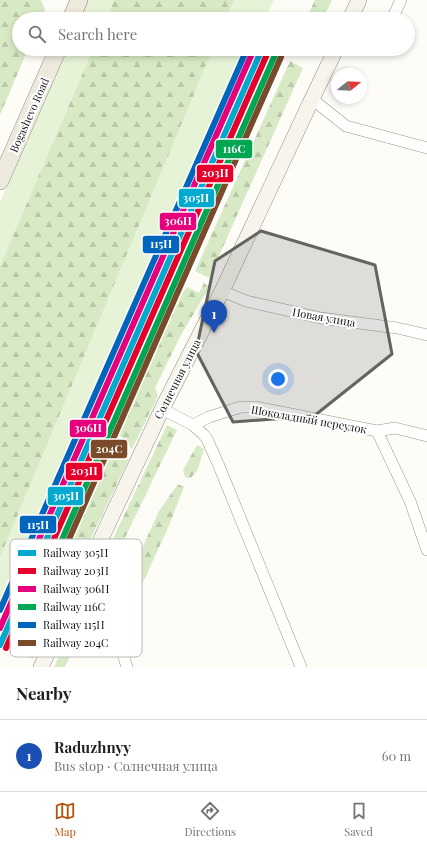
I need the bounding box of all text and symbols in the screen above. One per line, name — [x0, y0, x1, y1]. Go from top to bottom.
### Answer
search box — [12, 12, 415, 56]
icon: search — [26, 23, 48, 45]
text: Search here — [58, 24, 137, 44]
north arrow — [331, 68, 367, 104]
street label: Bogashevo Road — [6, 75, 52, 155]
line badge: 116С — [215, 139, 253, 159]
text: 116С — [223, 141, 245, 156]
line badge: 203Н — [196, 164, 234, 183]
text: 203Н — [201, 165, 229, 180]
line badge: 305Н — [178, 188, 215, 208]
text: 305Н — [183, 190, 209, 205]
line badge: 306Н — [159, 212, 197, 231]
text: 306Н — [164, 213, 192, 228]
line badge: 115Н — [142, 235, 180, 254]
text: 115Н — [150, 236, 172, 251]
pin: 1 — [201, 300, 227, 333]
street label: Новая улица — [291, 304, 357, 330]
street label: Солнечная улица — [150, 336, 204, 422]
your location — [268, 369, 288, 389]
street label: Шоколадный переулок — [250, 401, 369, 437]
line badge: 306Н — [69, 419, 107, 438]
text: 306Н — [74, 420, 102, 435]
line badge: 204С — [90, 439, 128, 459]
text: 204С — [96, 441, 122, 456]
line badge: 203Н — [65, 462, 103, 481]
text: 203Н — [70, 463, 98, 478]
line badge: 305Н — [47, 486, 84, 506]
text: 305Н — [53, 488, 79, 503]
line badge: 115Н — [19, 515, 57, 534]
text: 115Н — [27, 517, 49, 532]
legend — [10, 539, 142, 657]
text: Railway 305Н — [43, 545, 108, 560]
text: Railway 203Н — [43, 563, 109, 578]
text: Railway 306Н — [43, 581, 109, 596]
text: Railway 116С — [43, 599, 105, 614]
text: Railway 115Н — [43, 617, 105, 632]
text: Railway 204С — [43, 635, 109, 650]
text: Nearby — [16, 682, 71, 704]
text: Raduzhnyy — [54, 737, 131, 757]
text: 1 — [27, 747, 31, 764]
text: 60 m — [382, 747, 411, 764]
text: Bus stop · Солнечная улица — [54, 757, 218, 774]
tab: Map — [54, 800, 76, 839]
tab: Directions — [184, 800, 236, 839]
tab: Saved — [344, 800, 373, 839]

